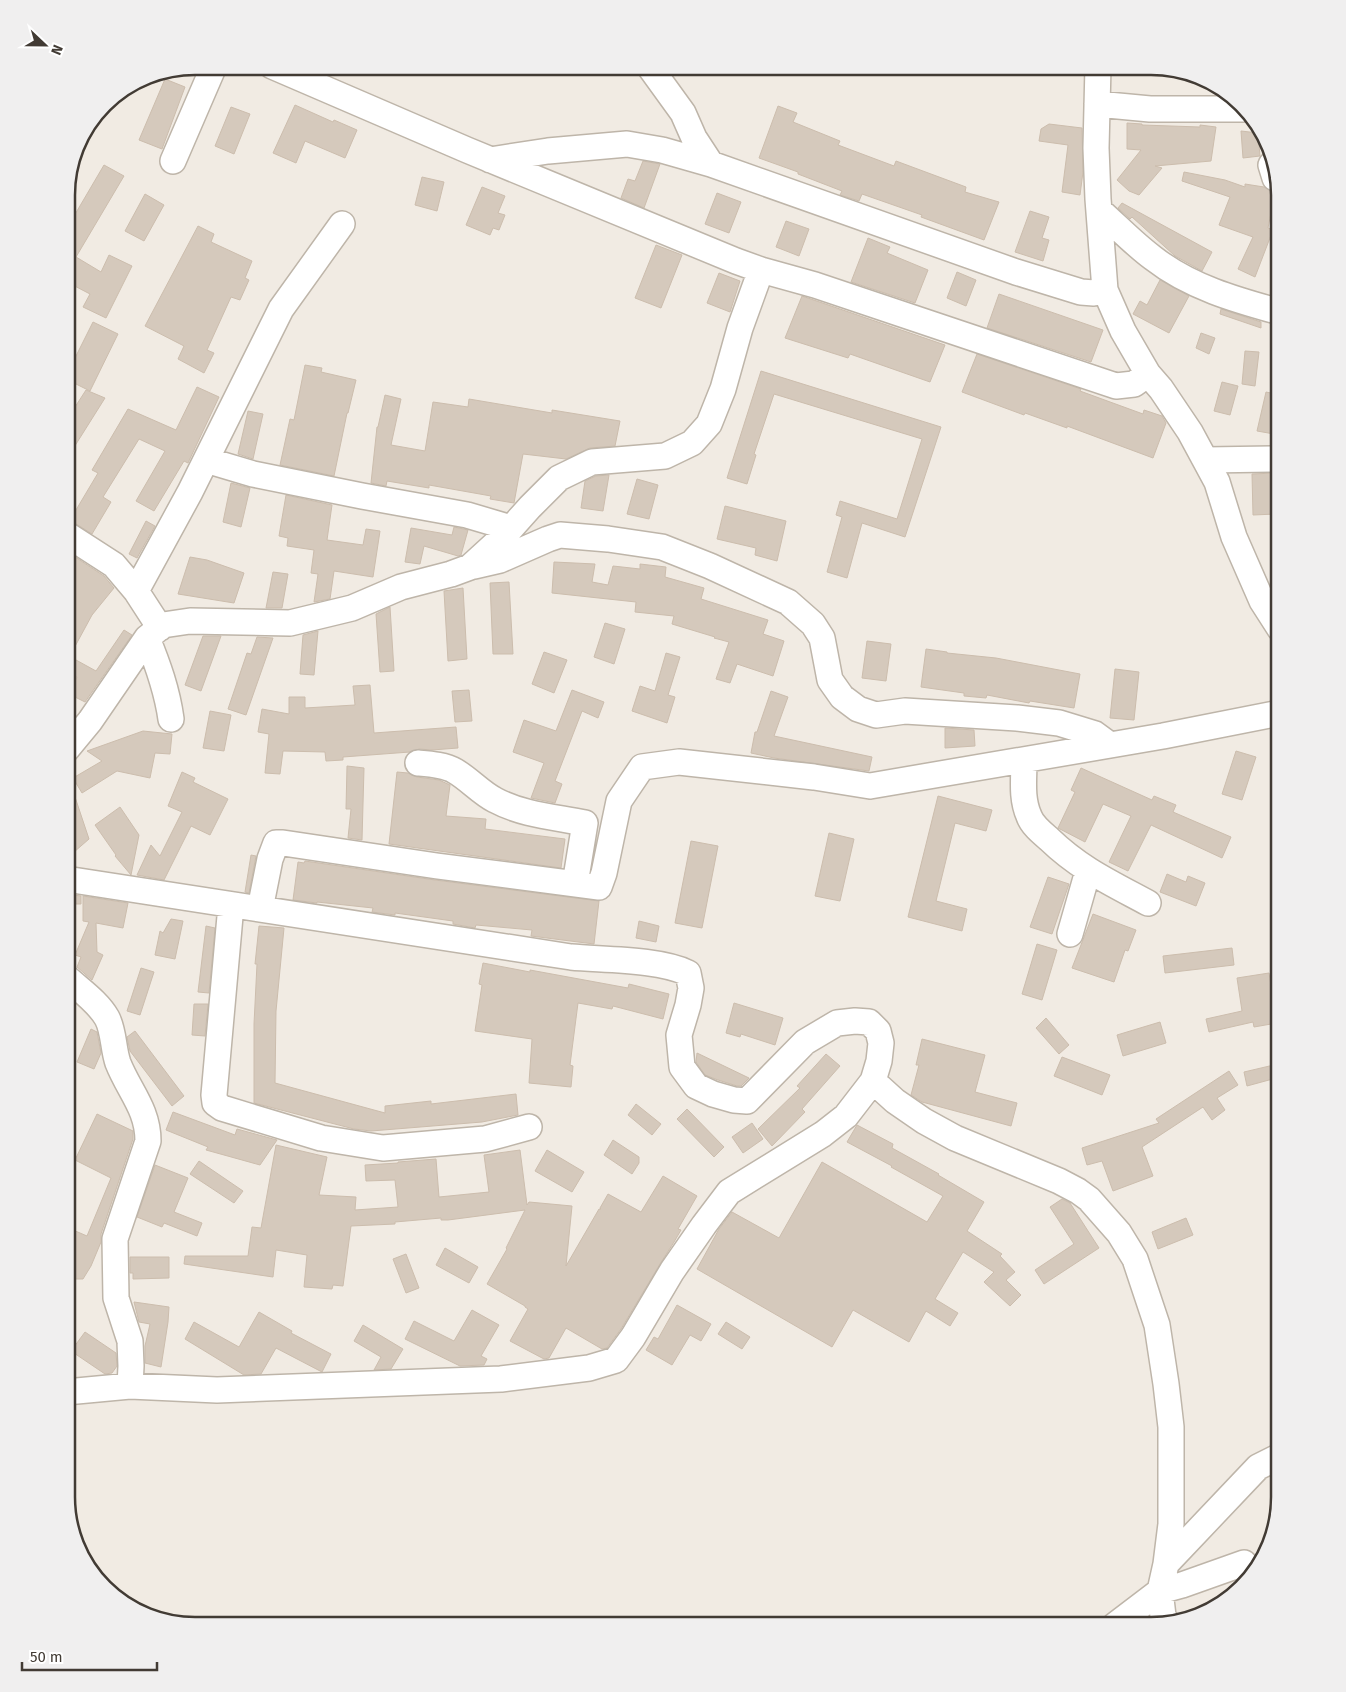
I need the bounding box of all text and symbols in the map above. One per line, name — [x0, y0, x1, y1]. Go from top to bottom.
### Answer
north arrow — [20, 20, 70, 70]
text: N — [47, 42, 66, 57]
scale bar — [22, 1640, 158, 1672]
text: 50 m — [30, 1648, 63, 1666]

